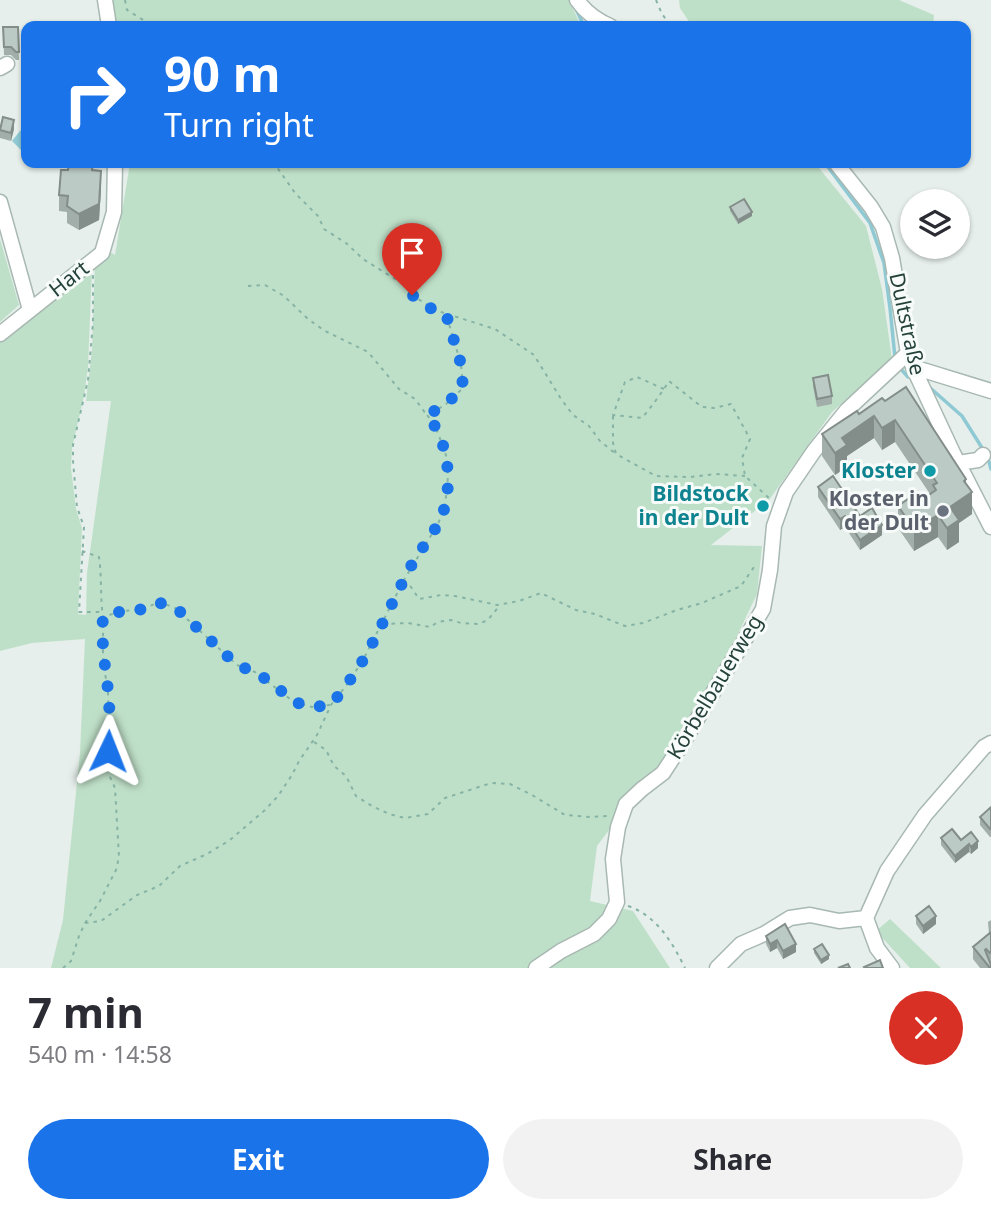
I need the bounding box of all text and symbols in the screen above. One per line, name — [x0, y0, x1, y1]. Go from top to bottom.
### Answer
text: 90 m — [164, 40, 281, 106]
icon: right — [49, 49, 140, 140]
text: Turn right — [164, 103, 314, 146]
map controls — [900, 189, 970, 259]
button: layers — [900, 189, 970, 259]
pin — [382, 223, 442, 295]
icon: arrive — [393, 234, 431, 272]
street label: Hart — [43, 254, 95, 303]
street label: Dultstraße — [883, 270, 932, 378]
place label: Kloster — [841, 456, 917, 484]
marker: Kloster — [922, 463, 938, 479]
place label: Bildstock in der Dult — [639, 479, 750, 531]
place label: Kloster in der Dult — [829, 484, 929, 536]
marker: Bildstock in der Dult — [755, 498, 771, 514]
marker: Kloster in der Dult — [935, 503, 951, 519]
street label: Körbelbauerweg — [660, 609, 768, 764]
position arrow — [71, 714, 145, 788]
text: 7 min — [28, 983, 144, 1040]
button: close — [889, 991, 963, 1065]
text: 540 m · 14:58 — [28, 1038, 172, 1070]
button: Exit — [28, 1119, 489, 1199]
button: Share — [503, 1119, 963, 1199]

